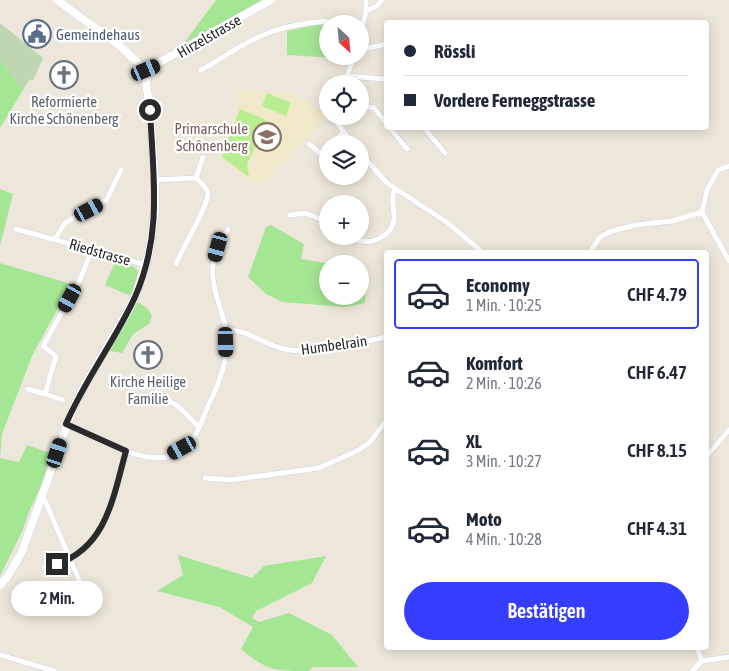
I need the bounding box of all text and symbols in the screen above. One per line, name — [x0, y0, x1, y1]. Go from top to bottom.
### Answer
street label: Hirzelstrasse — [174, 11, 244, 61]
north arrow — [319, 15, 369, 65]
map controls — [319, 15, 369, 305]
public building icon: Gemeindehaus — [22, 19, 52, 49]
place label: Gemeindehaus — [56, 26, 140, 43]
text: Rössli — [434, 40, 475, 62]
car — [129, 57, 162, 83]
church icon: Reformierte Kirche Schönenberg — [49, 60, 79, 90]
button: locate — [319, 75, 369, 125]
text: Vordere Ferneggstrasse — [434, 89, 595, 111]
place label: Reformierte Kirche Schönenberg — [10, 93, 119, 127]
route start — [139, 99, 161, 121]
place label: Primarschule Schönenberg — [175, 120, 249, 154]
school or university icon: Primarschule Schönenberg — [252, 122, 282, 152]
button: layers — [319, 135, 369, 185]
button: + — [319, 195, 369, 245]
car — [72, 196, 105, 224]
car — [206, 231, 229, 263]
street label: Riedstrasse — [67, 235, 133, 269]
button: − — [319, 255, 369, 305]
icon: car — [406, 272, 451, 317]
text: Economy — [466, 274, 530, 296]
car — [56, 281, 83, 315]
text: CHF 4.79 — [627, 283, 687, 305]
text: 1 Min. · 10:25 — [466, 296, 542, 314]
car — [218, 327, 233, 357]
street label: Humbelrain — [300, 332, 368, 358]
church icon: Kirche Heilige Familie — [133, 340, 163, 370]
icon: car — [406, 350, 451, 395]
text: Komfort — [466, 352, 523, 374]
text: CHF 6.47 — [627, 361, 687, 383]
place label: Kirche Heilige Familie — [110, 373, 186, 407]
text: 2 Min. · 10:26 — [466, 374, 542, 392]
icon: car — [406, 428, 451, 473]
text: XL — [466, 430, 482, 452]
car — [165, 434, 198, 462]
car — [45, 436, 68, 470]
text: CHF 8.15 — [627, 439, 687, 461]
text: 3 Min. · 10:27 — [466, 452, 542, 470]
icon: car — [406, 506, 451, 551]
text: Moto — [466, 508, 502, 530]
text: CHF 4.31 — [627, 517, 687, 539]
text: 4 Min. · 10:28 — [466, 530, 542, 548]
route end — [46, 553, 68, 575]
callout: 2 Min. — [11, 582, 103, 616]
button: Bestätigen — [404, 582, 689, 640]
text: 2 Min. — [40, 589, 74, 607]

